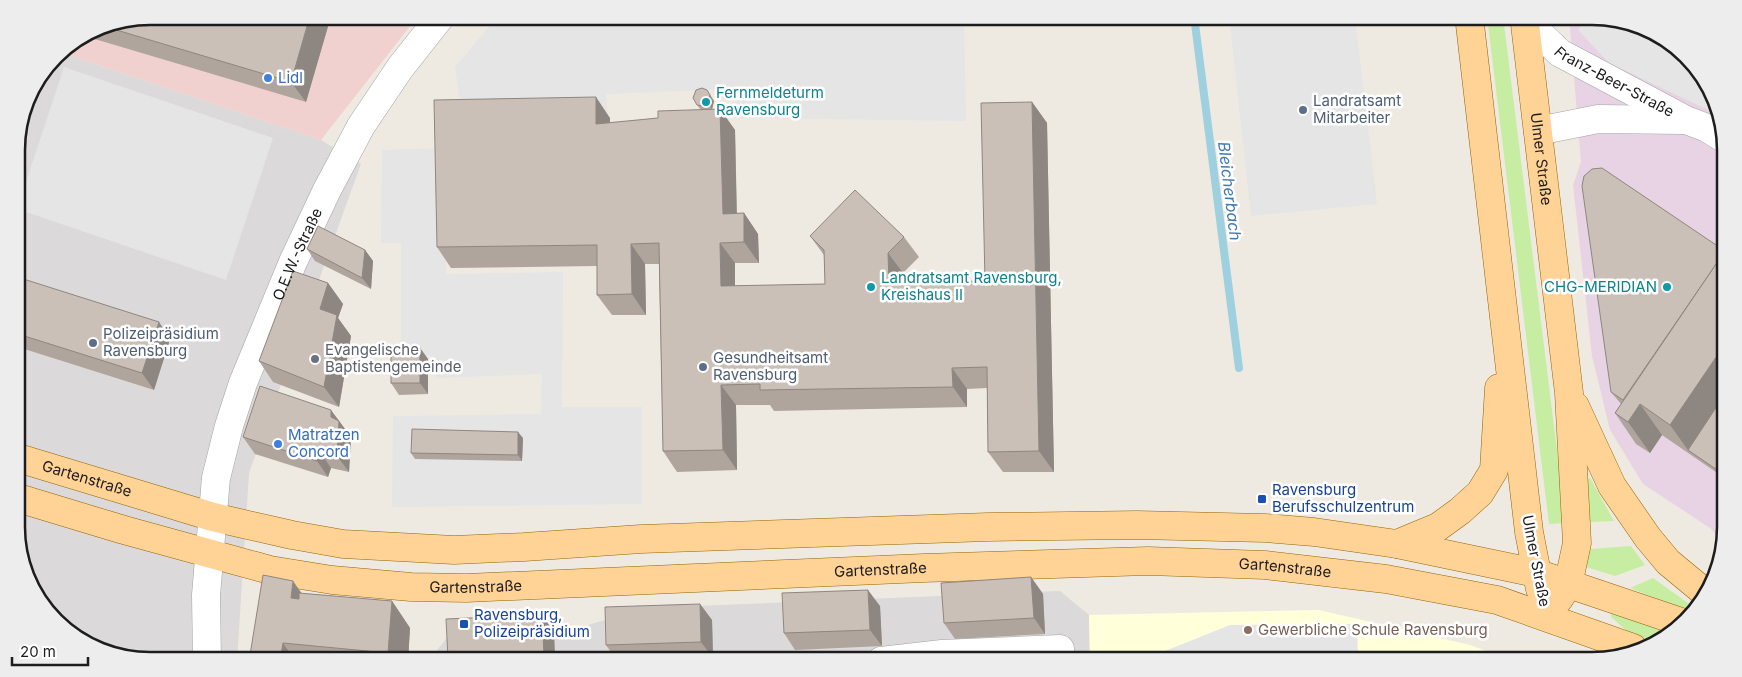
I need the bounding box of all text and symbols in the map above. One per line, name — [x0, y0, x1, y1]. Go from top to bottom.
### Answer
street label: Franz-Beer-Straße — [1550, 42, 1677, 121]
place label: Lidl — [278, 68, 303, 87]
marker: Lidl — [262, 72, 274, 84]
place label: Fernmeldeturm Ravensburg — [716, 83, 824, 119]
place label: Landratsamt Mitarbeiter — [1313, 91, 1401, 127]
marker: Fernmeldeturm Ravensburg — [700, 96, 712, 108]
marker: Landratsamt Mitarbeiter — [1297, 104, 1309, 116]
street label: Ulmer Straße — [1527, 112, 1557, 206]
water label: Bleicherbach — [1214, 140, 1246, 242]
street label: O.E.W.-Straße — [268, 205, 326, 303]
place label: Landratsamt Ravensburg, Kreishaus II — [881, 268, 1062, 304]
place label: CHG-MERIDIAN — [1544, 277, 1657, 296]
marker: Landratsamt Ravensburg, Kreishaus II — [865, 281, 877, 293]
marker: CHG-MERIDIAN — [1661, 281, 1673, 293]
place label: Polizeipräsidium Ravensburg — [103, 324, 219, 360]
marker: Polizeipräsidium Ravensburg — [87, 337, 99, 349]
place label: Evangelische Baptistengemeinde — [325, 340, 462, 376]
place label: Gesundheitsamt Ravensburg — [713, 348, 828, 384]
marker: Evangelische Baptistengemeinde — [309, 353, 321, 365]
marker: Gesundheitsamt Ravensburg — [697, 361, 709, 373]
place label: Matratzen Concord — [288, 425, 360, 461]
marker: Matratzen Concord — [272, 438, 284, 450]
street label: Gartenstraße — [40, 456, 134, 501]
place label: Ravensburg Berufsschulzentrum — [1272, 480, 1414, 516]
marker: Ravensburg Berufsschulzentrum — [1256, 493, 1268, 505]
street label: Ulmer Straße — [1518, 513, 1555, 608]
street label: Gartenstraße — [1238, 554, 1332, 582]
street label: Gartenstraße — [834, 558, 927, 581]
street label: Gartenstraße — [429, 576, 523, 597]
place label: Ravensburg, Polizeipräsidium — [474, 605, 590, 641]
marker: Ravensburg, Polizeipräsidium — [458, 618, 470, 630]
place label: Gewerbliche Schule Ravensburg — [1258, 620, 1488, 639]
marker: Gewerbliche Schule Ravensburg — [1242, 624, 1254, 636]
scale bar — [12, 634, 89, 666]
text: 20 m — [20, 642, 56, 661]

